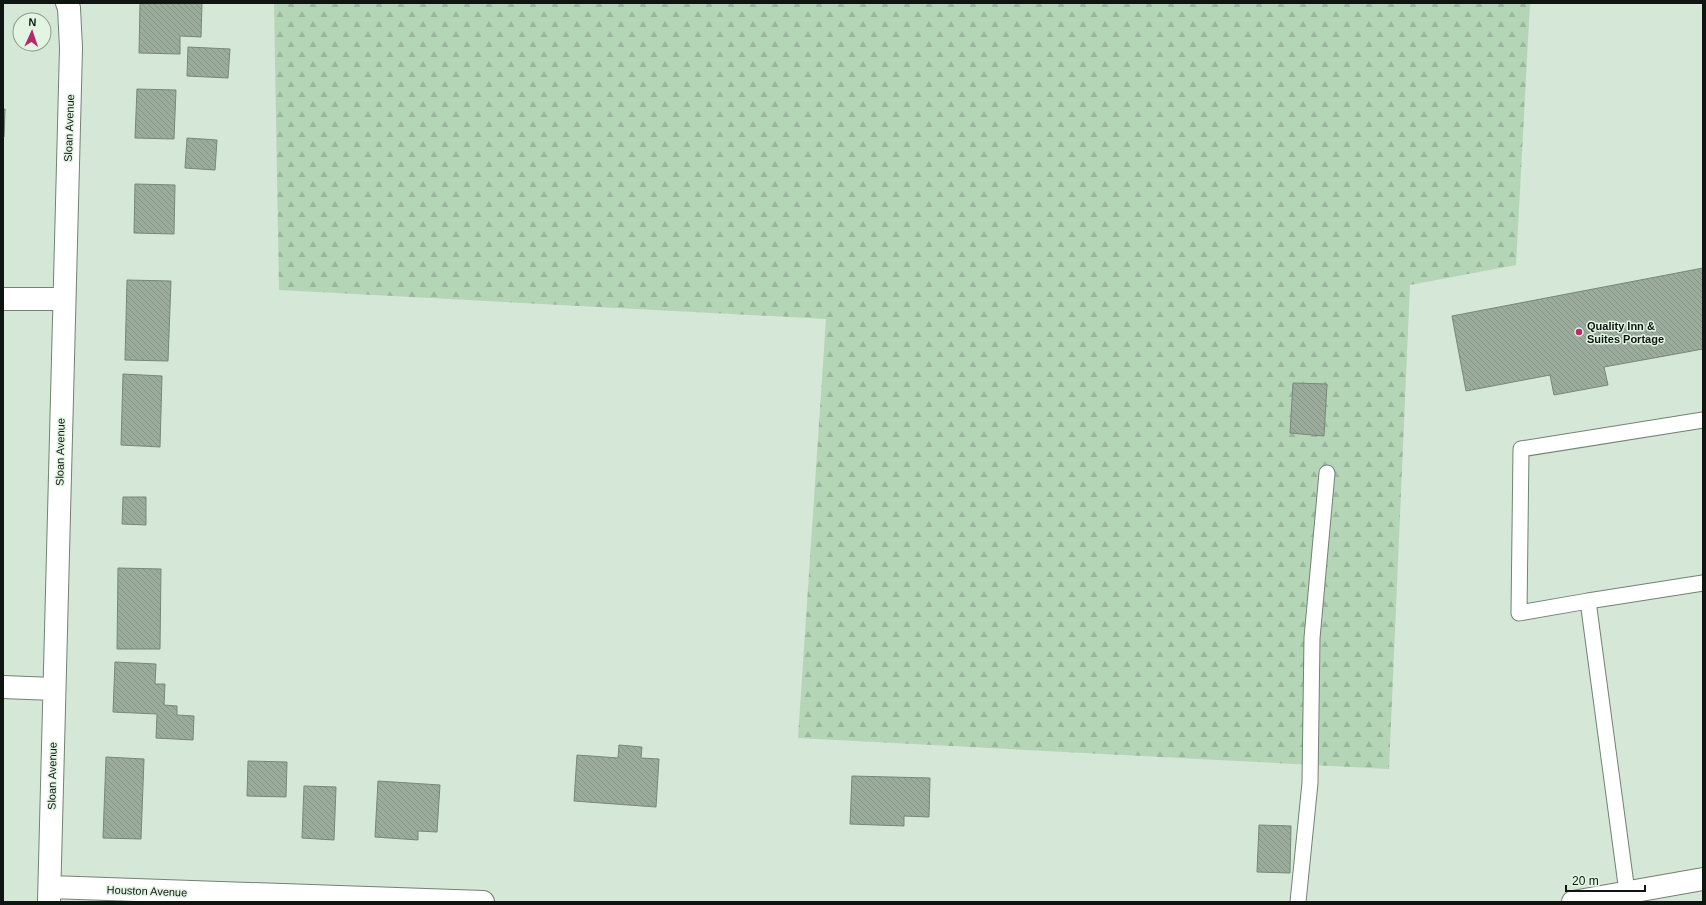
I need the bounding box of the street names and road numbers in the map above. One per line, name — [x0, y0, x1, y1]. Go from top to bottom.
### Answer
street label: Sloan Avenue — [62, 94, 76, 162]
street label: Sloan Avenue — [53, 418, 67, 486]
street label: Sloan Avenue — [45, 742, 59, 810]
street label: Houston Avenue — [107, 884, 187, 898]

